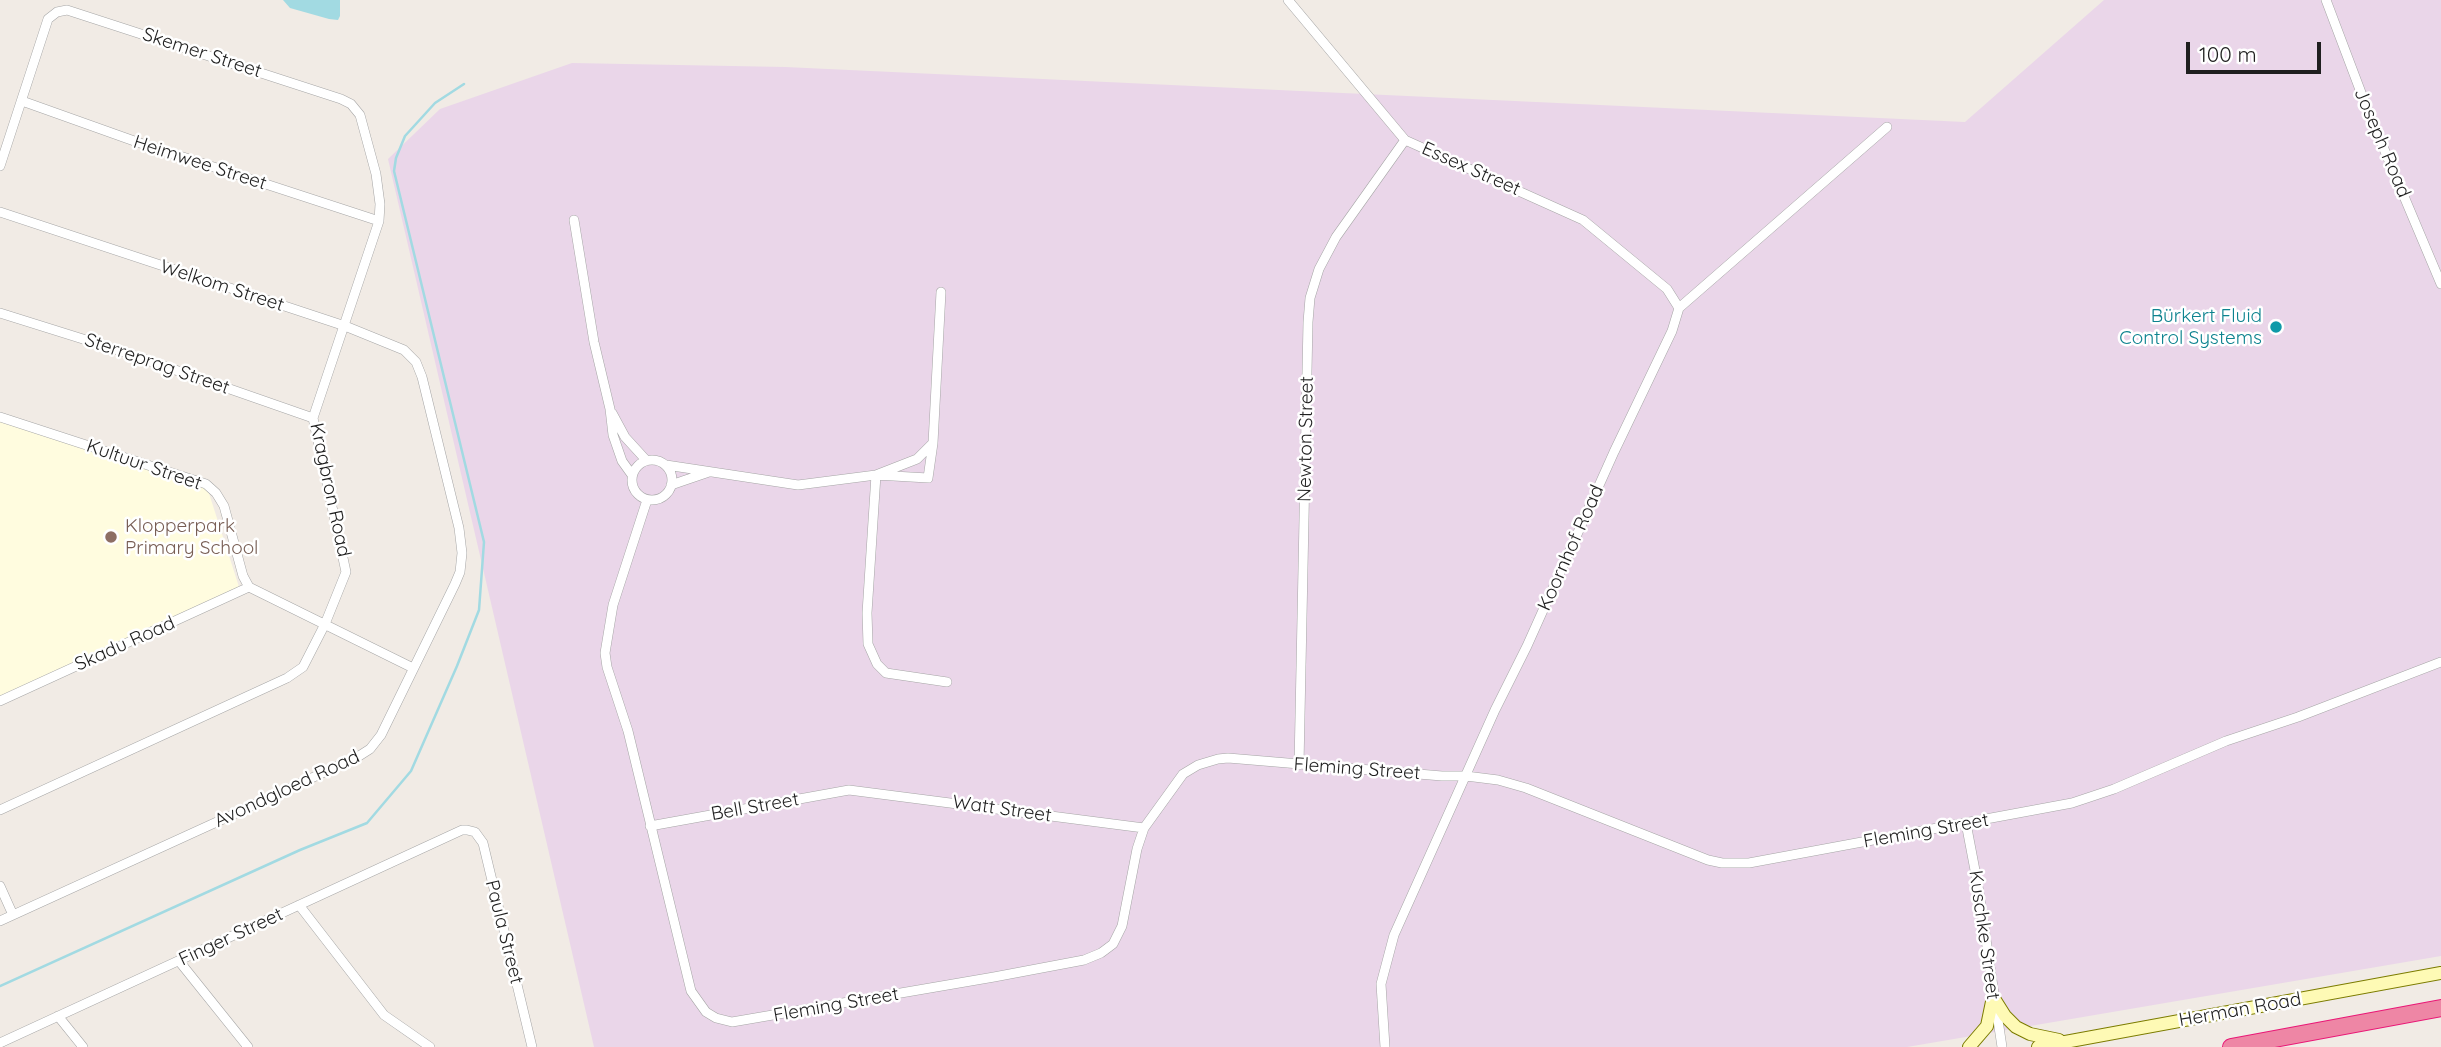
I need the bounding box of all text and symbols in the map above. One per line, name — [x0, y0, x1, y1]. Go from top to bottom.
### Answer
street label: Skemer Street — [140, 23, 264, 83]
scale bar — [2189, 28, 2324, 72]
text: 100 m — [2199, 41, 2257, 67]
street label: Joseph Road — [2349, 85, 2415, 201]
street label: Heimwee Street — [131, 131, 269, 195]
street label: Essex Street — [1418, 137, 1524, 201]
street label: Welkom Street — [157, 255, 287, 317]
place label: Bürkert Fluid Control Systems — [2119, 305, 2262, 349]
marker: Bürkert Fluid Control Systems — [2268, 319, 2284, 335]
street label: Sterreprag Street — [82, 329, 232, 399]
street label: Newton Street — [1294, 376, 1318, 502]
street label: Kragbron Road — [305, 421, 355, 559]
street label: Kultuur Street — [83, 435, 205, 495]
street label: Koornhof Road — [1533, 482, 1609, 614]
place label: Klopperpark Primary School — [125, 515, 258, 559]
marker: Klopperpark Primary School — [103, 529, 119, 545]
street label: Skadu Road — [71, 612, 179, 676]
street label: Avondgloed Road — [211, 745, 363, 833]
street label: Fleming Street — [1293, 753, 1421, 785]
street label: Bell Street — [709, 788, 801, 826]
street label: Watt Street — [951, 791, 1053, 827]
street label: Fleming Street — [1861, 809, 1991, 853]
street label: Kuschke Street — [1964, 869, 2004, 1001]
street label: Paula Street — [480, 878, 528, 986]
street label: Finger Street — [175, 903, 287, 971]
street label: Fleming Street — [771, 983, 901, 1027]
street label: Herman Road — [2177, 988, 2303, 1032]

